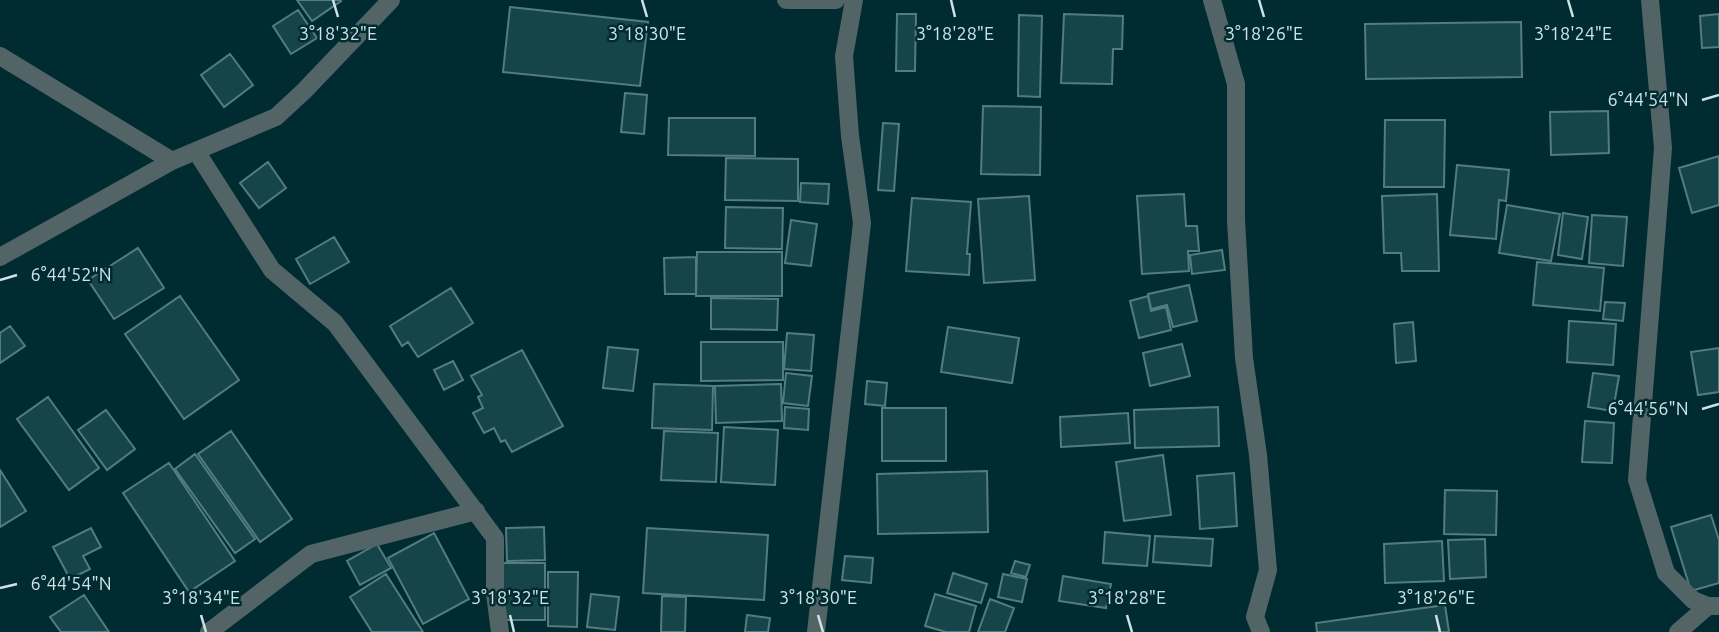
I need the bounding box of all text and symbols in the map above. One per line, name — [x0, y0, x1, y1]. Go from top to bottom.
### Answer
text: 3°18'32"E — [299, 23, 377, 43]
text: 3°18'30"E — [608, 23, 686, 43]
text: 3°18'28"E — [916, 23, 994, 43]
text: 3°18'26"E — [1225, 23, 1303, 43]
text: 3°18'24"E — [1534, 23, 1612, 43]
text: 6°44'54"N — [1608, 89, 1688, 109]
text: 6°44'52"N — [31, 264, 111, 284]
text: 6°44'56"N — [1608, 398, 1688, 418]
text: 6°44'54"N — [31, 573, 111, 593]
text: 3°18'34"E — [162, 587, 240, 607]
text: 3°18'32"E — [471, 587, 549, 607]
text: 3°18'30"E — [779, 587, 857, 607]
text: 3°18'28"E — [1088, 587, 1166, 607]
text: 3°18'26"E — [1397, 587, 1475, 607]

